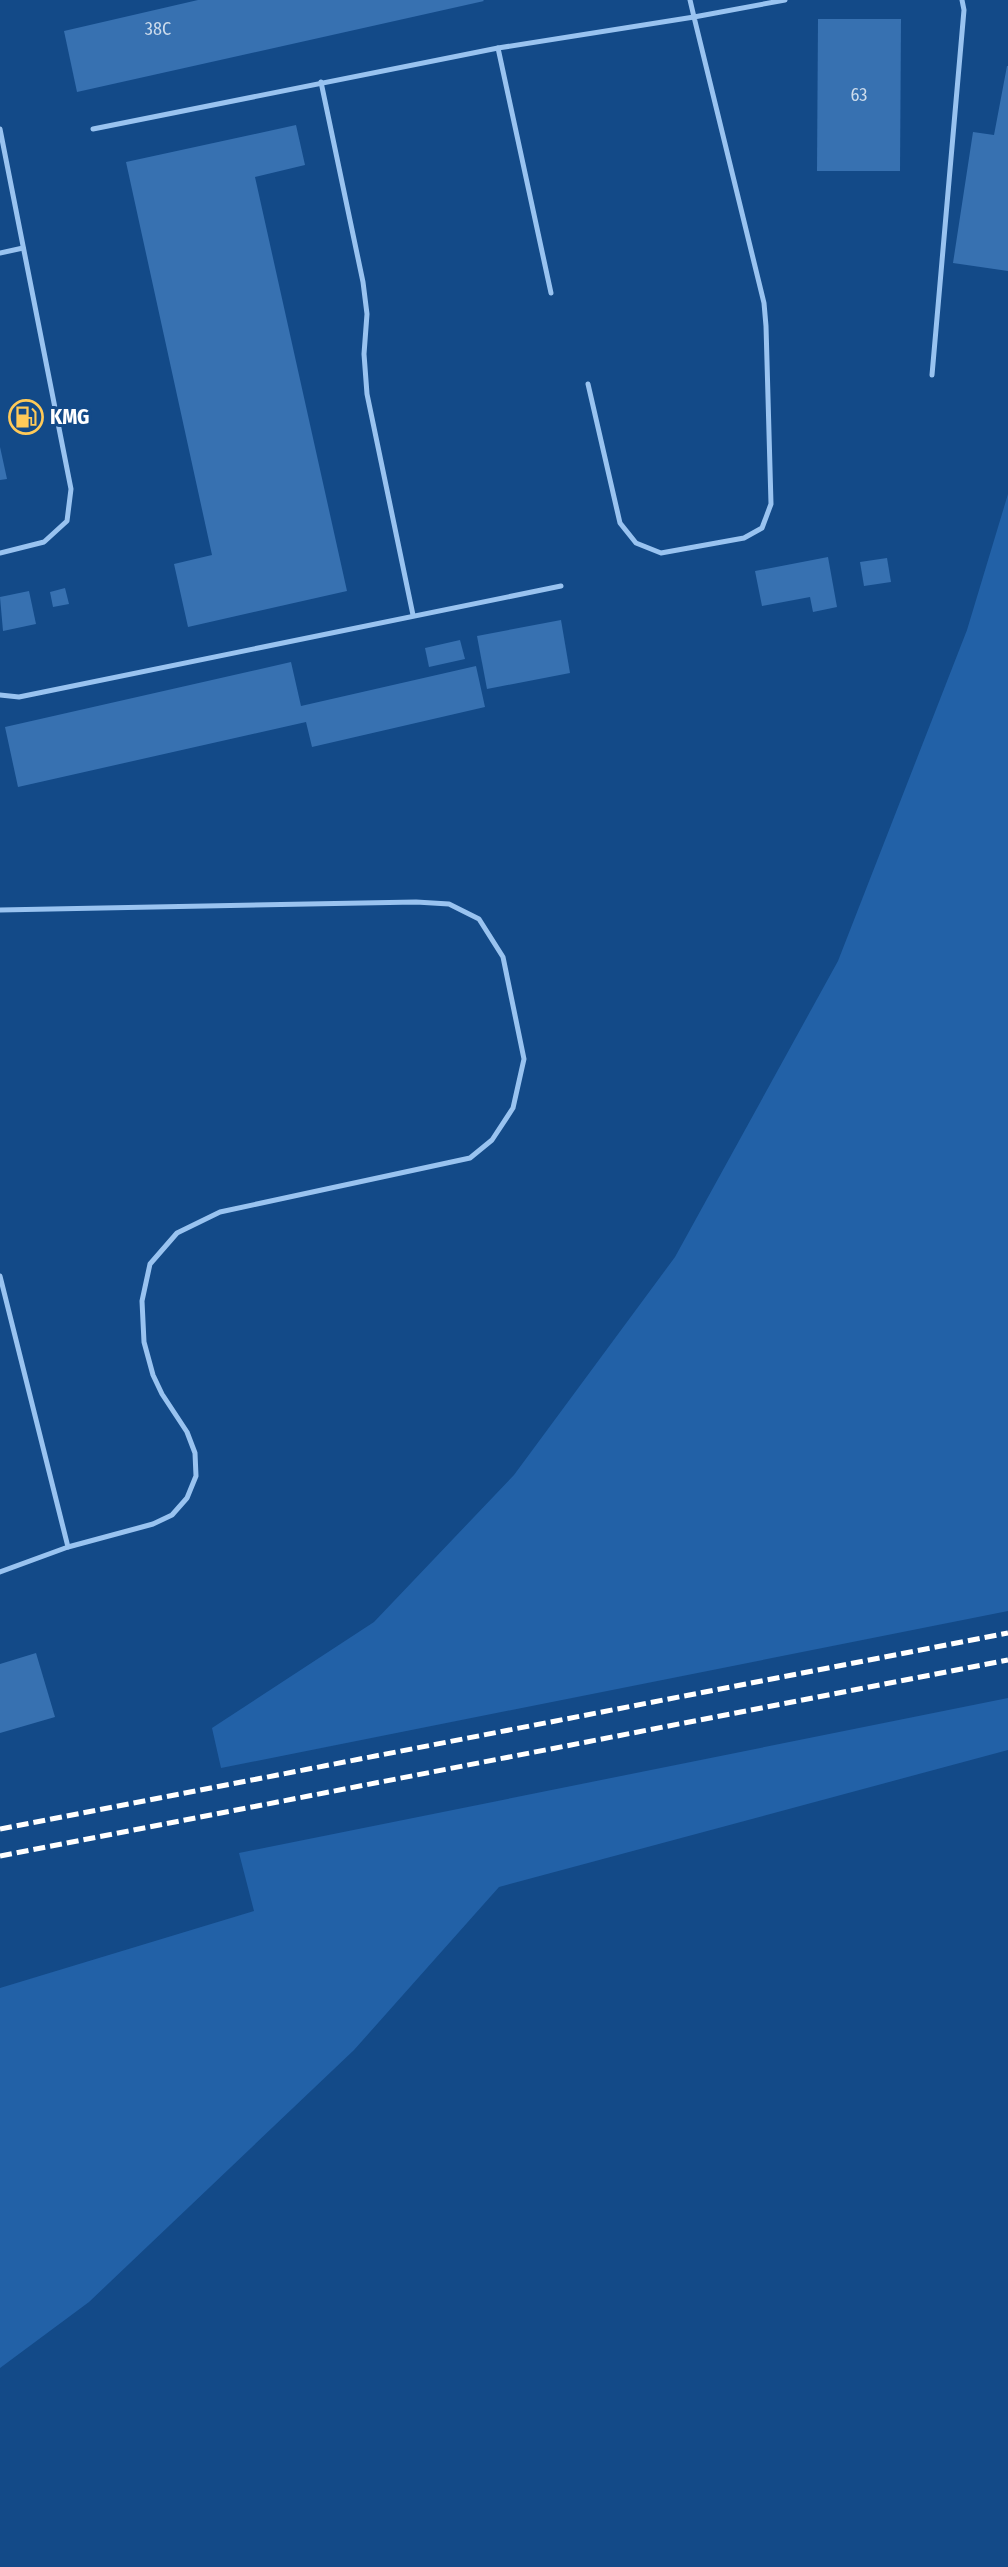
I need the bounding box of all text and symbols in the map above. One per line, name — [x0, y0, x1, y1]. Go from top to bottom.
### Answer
house number: 38C — [145, 18, 171, 40]
house number: 63 — [851, 84, 867, 106]
fuel station icon: KMG — [7, 398, 45, 436]
place label: KMG — [50, 404, 90, 430]

